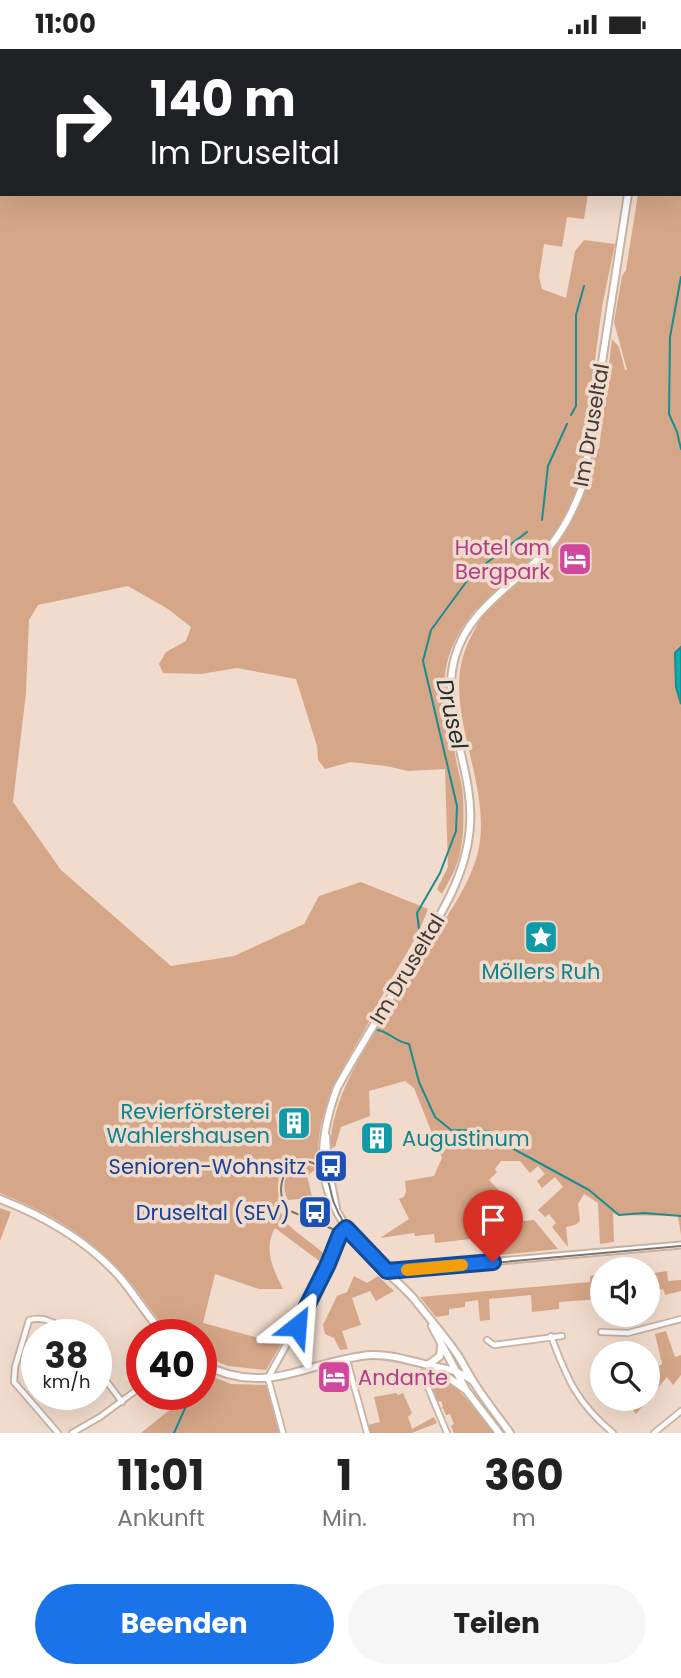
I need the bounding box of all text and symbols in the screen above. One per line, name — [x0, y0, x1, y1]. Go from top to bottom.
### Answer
text: 11:00 — [35, 6, 96, 42]
text: 140 m — [150, 65, 296, 133]
icon: right — [35, 77, 126, 168]
text: Im Druseltal — [150, 130, 340, 175]
street label: Im Druseltal — [566, 361, 616, 489]
place label: Hotel am Bergpark — [455, 533, 550, 586]
hotel icon: Hotel am Bergpark — [556, 540, 594, 578]
water label: Drusel — [428, 676, 476, 753]
street label: Im Druseltal — [362, 908, 452, 1030]
place icon: Möllers Ruh — [522, 918, 560, 956]
place label: Möllers Ruh — [482, 957, 600, 986]
place label: Revierförsterei Wahlershausen — [106, 1097, 270, 1150]
building icon: Revierförsterei Wahlershausen — [275, 1104, 313, 1142]
building icon: Augustinum — [358, 1119, 396, 1157]
place label: Augustinum — [402, 1124, 530, 1153]
bus stop icon: Senioren-Wohnsitz — [312, 1147, 350, 1185]
place label: Senioren-Wohnsitz — [109, 1152, 306, 1181]
pin — [463, 1190, 523, 1262]
bus stop icon: Druseltal (SEV) — [296, 1193, 334, 1231]
place label: Druseltal (SEV) — [136, 1198, 290, 1227]
icon: arrive — [474, 1201, 512, 1239]
map controls — [590, 1257, 660, 1411]
button: sound — [590, 1257, 660, 1327]
position arrow — [260, 1289, 334, 1363]
speed limit sign: 40 — [126, 1319, 217, 1410]
text: 38 — [45, 1331, 88, 1380]
button: search — [590, 1341, 660, 1411]
hotel icon: Andante — [315, 1358, 353, 1396]
place label: Andante — [358, 1363, 448, 1392]
text: km/h — [43, 1369, 90, 1394]
text: 11:01 — [118, 1446, 204, 1505]
text: 1 — [337, 1446, 352, 1505]
text: 360 — [484, 1446, 564, 1505]
text: Ankunft — [117, 1502, 205, 1534]
text: Min. — [322, 1502, 367, 1534]
text: m — [512, 1502, 536, 1534]
button: Beenden — [35, 1584, 334, 1664]
button: Teilen — [348, 1584, 646, 1664]

